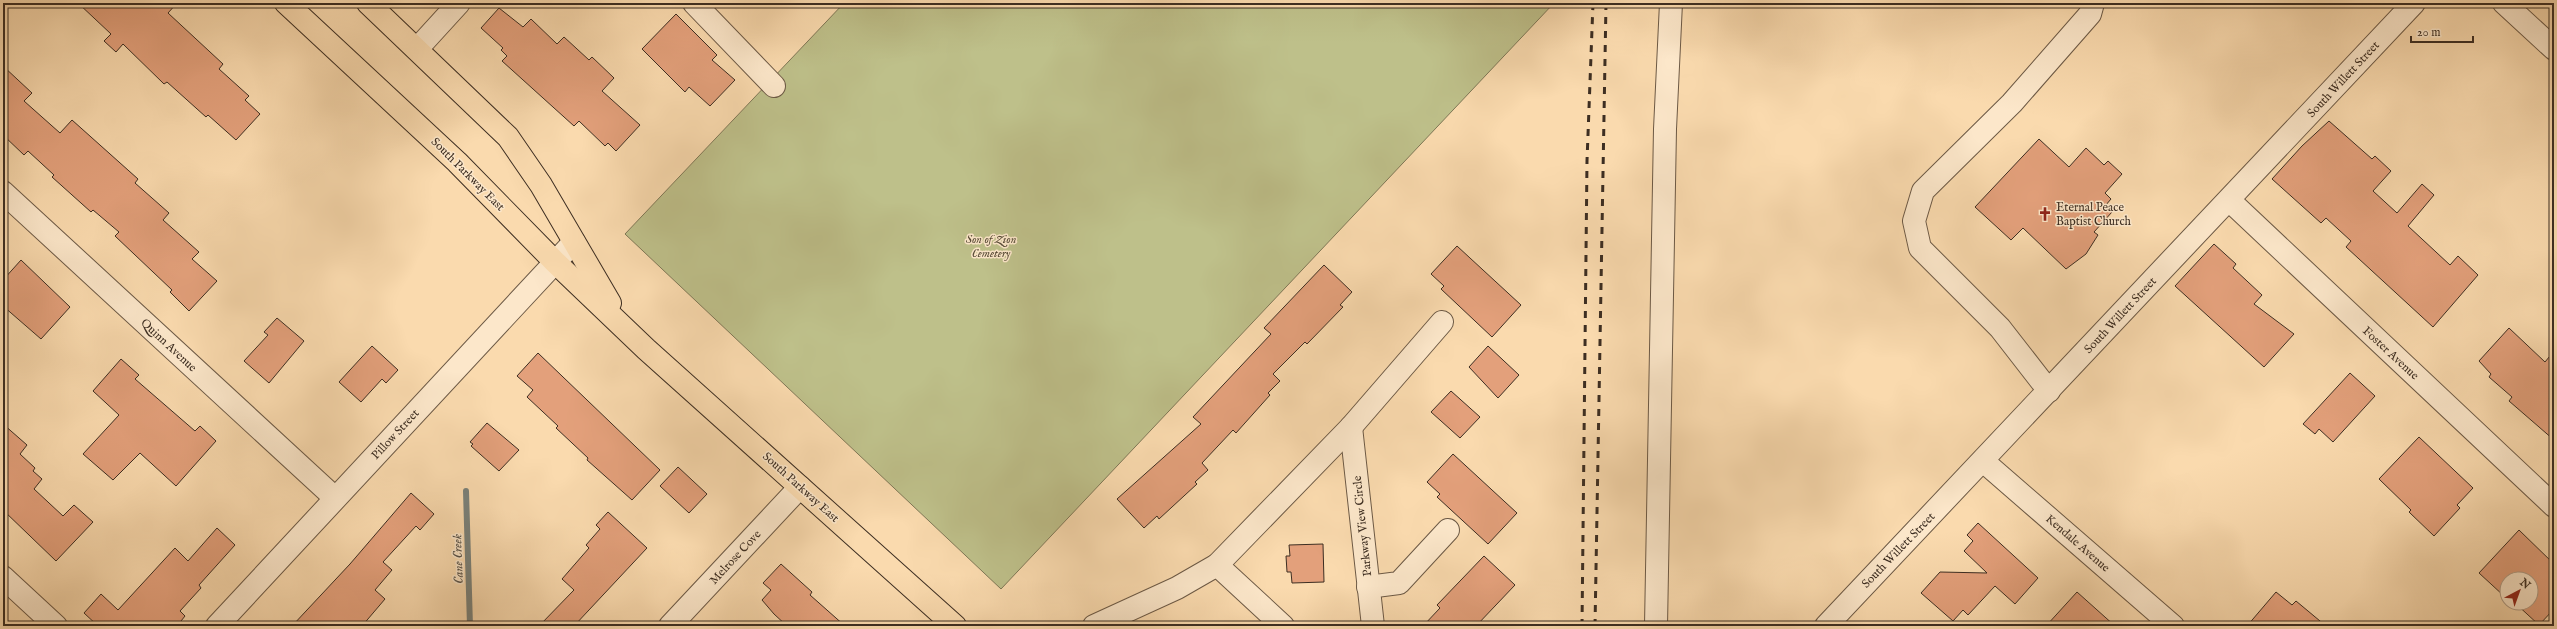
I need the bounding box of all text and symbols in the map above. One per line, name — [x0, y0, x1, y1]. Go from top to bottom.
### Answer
scale bar — [2411, 18, 2473, 44]
text: 20 m — [2417, 25, 2440, 40]
street label: South Willett Street — [2304, 38, 2383, 121]
street label: South Parkway East — [428, 134, 508, 214]
place label: Eternal Peace Baptist Church — [2056, 200, 2132, 230]
church icon: Eternal Peace Baptist Church — [2037, 206, 2053, 222]
park label: Son of Zion Cemetery — [966, 232, 1017, 261]
street label: South Willett Street — [2081, 274, 2160, 357]
street label: Quinn Avenue — [137, 316, 200, 376]
street label: Foster Avenue — [2359, 323, 2422, 384]
street label: Pillow Street — [368, 406, 422, 463]
street label: South Parkway East — [759, 449, 842, 526]
street label: Parkway View Circle — [1350, 474, 1375, 577]
street label: South Willett Street — [1858, 509, 1938, 591]
street label: Kendale Avenue — [2042, 511, 2113, 576]
street label: Melrose Cove — [706, 527, 765, 588]
water label: Cane Creek — [449, 533, 468, 584]
north arrow — [2499, 571, 2539, 611]
text: N — [2516, 575, 2533, 593]

